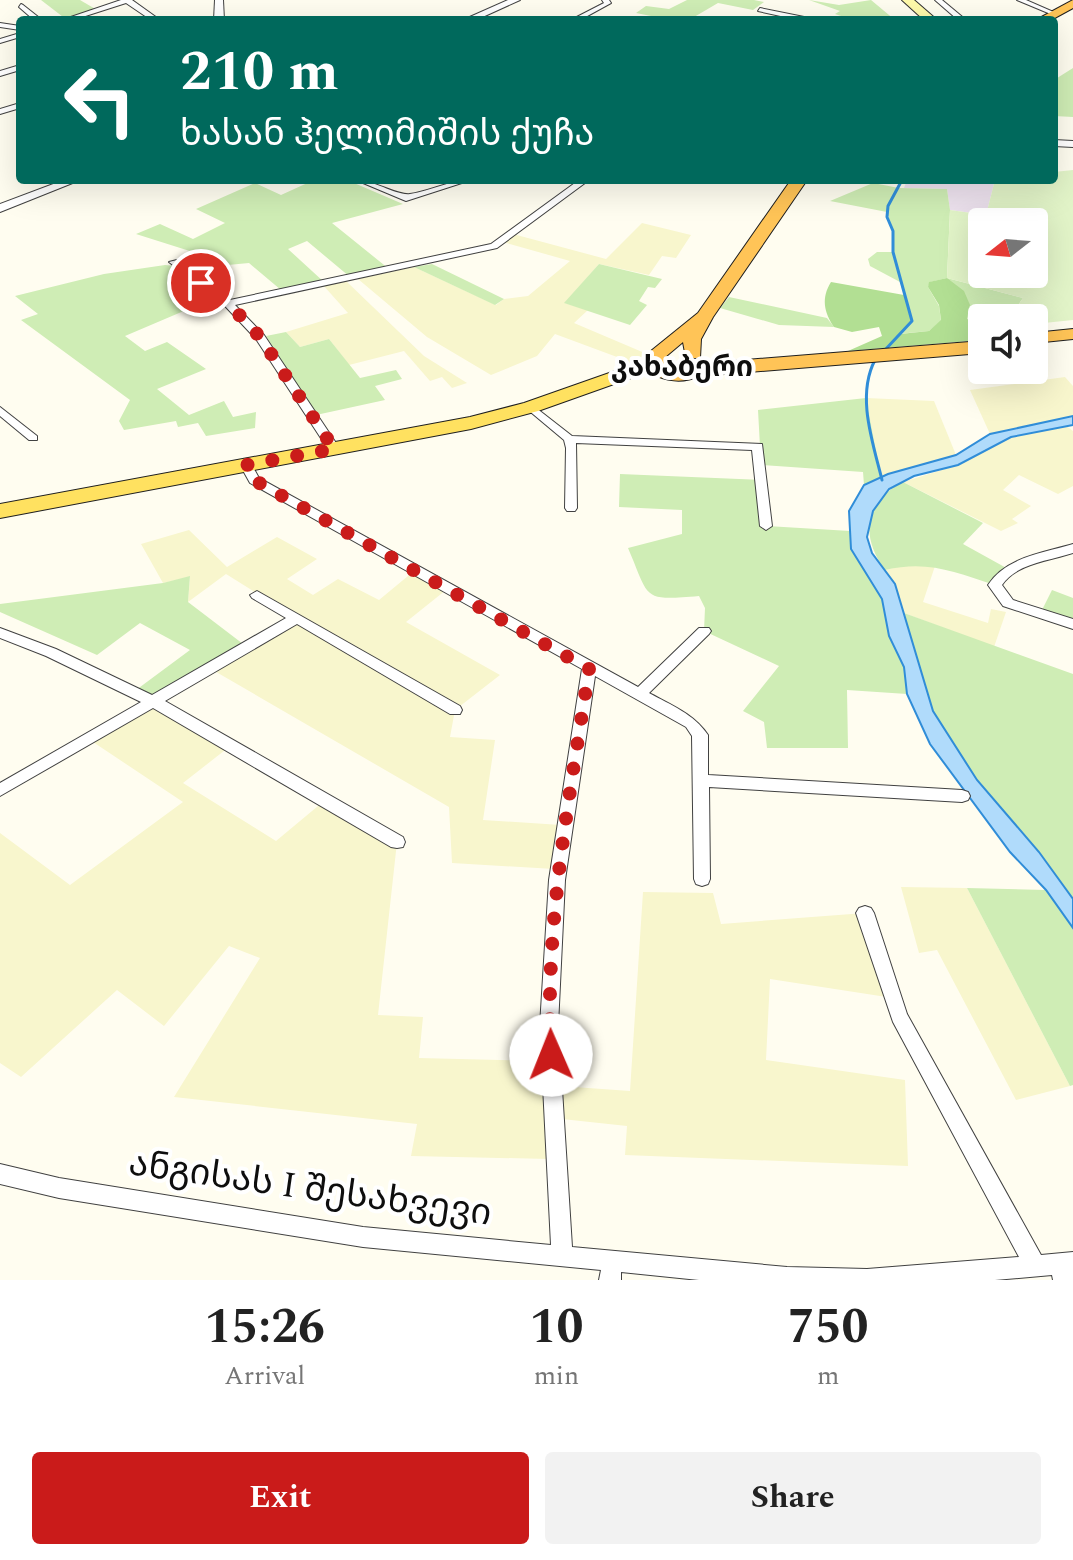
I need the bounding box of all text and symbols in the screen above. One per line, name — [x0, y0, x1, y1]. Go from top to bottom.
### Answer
text: 210 m — [180, 30, 339, 115]
icon: left — [48, 48, 152, 152]
text: ხასან ჰელიმიშის ქუჩა — [180, 107, 594, 162]
north arrow — [968, 208, 1048, 288]
map controls — [968, 208, 1048, 384]
pin — [167, 249, 235, 317]
icon: arrive — [179, 261, 223, 305]
button: sound — [968, 304, 1048, 384]
district label: კახაბერი — [611, 346, 753, 389]
position arrow — [509, 1013, 593, 1097]
street label: ანგისას I შესახვევი — [125, 1136, 495, 1242]
text: 15:26 — [204, 1291, 325, 1364]
text: 10 — [529, 1291, 583, 1364]
text: 750 — [788, 1291, 869, 1364]
text: Arrival — [224, 1356, 305, 1396]
text: min — [534, 1356, 579, 1396]
text: m — [817, 1356, 839, 1396]
button: Exit — [32, 1452, 529, 1544]
button: Share — [545, 1452, 1041, 1544]

